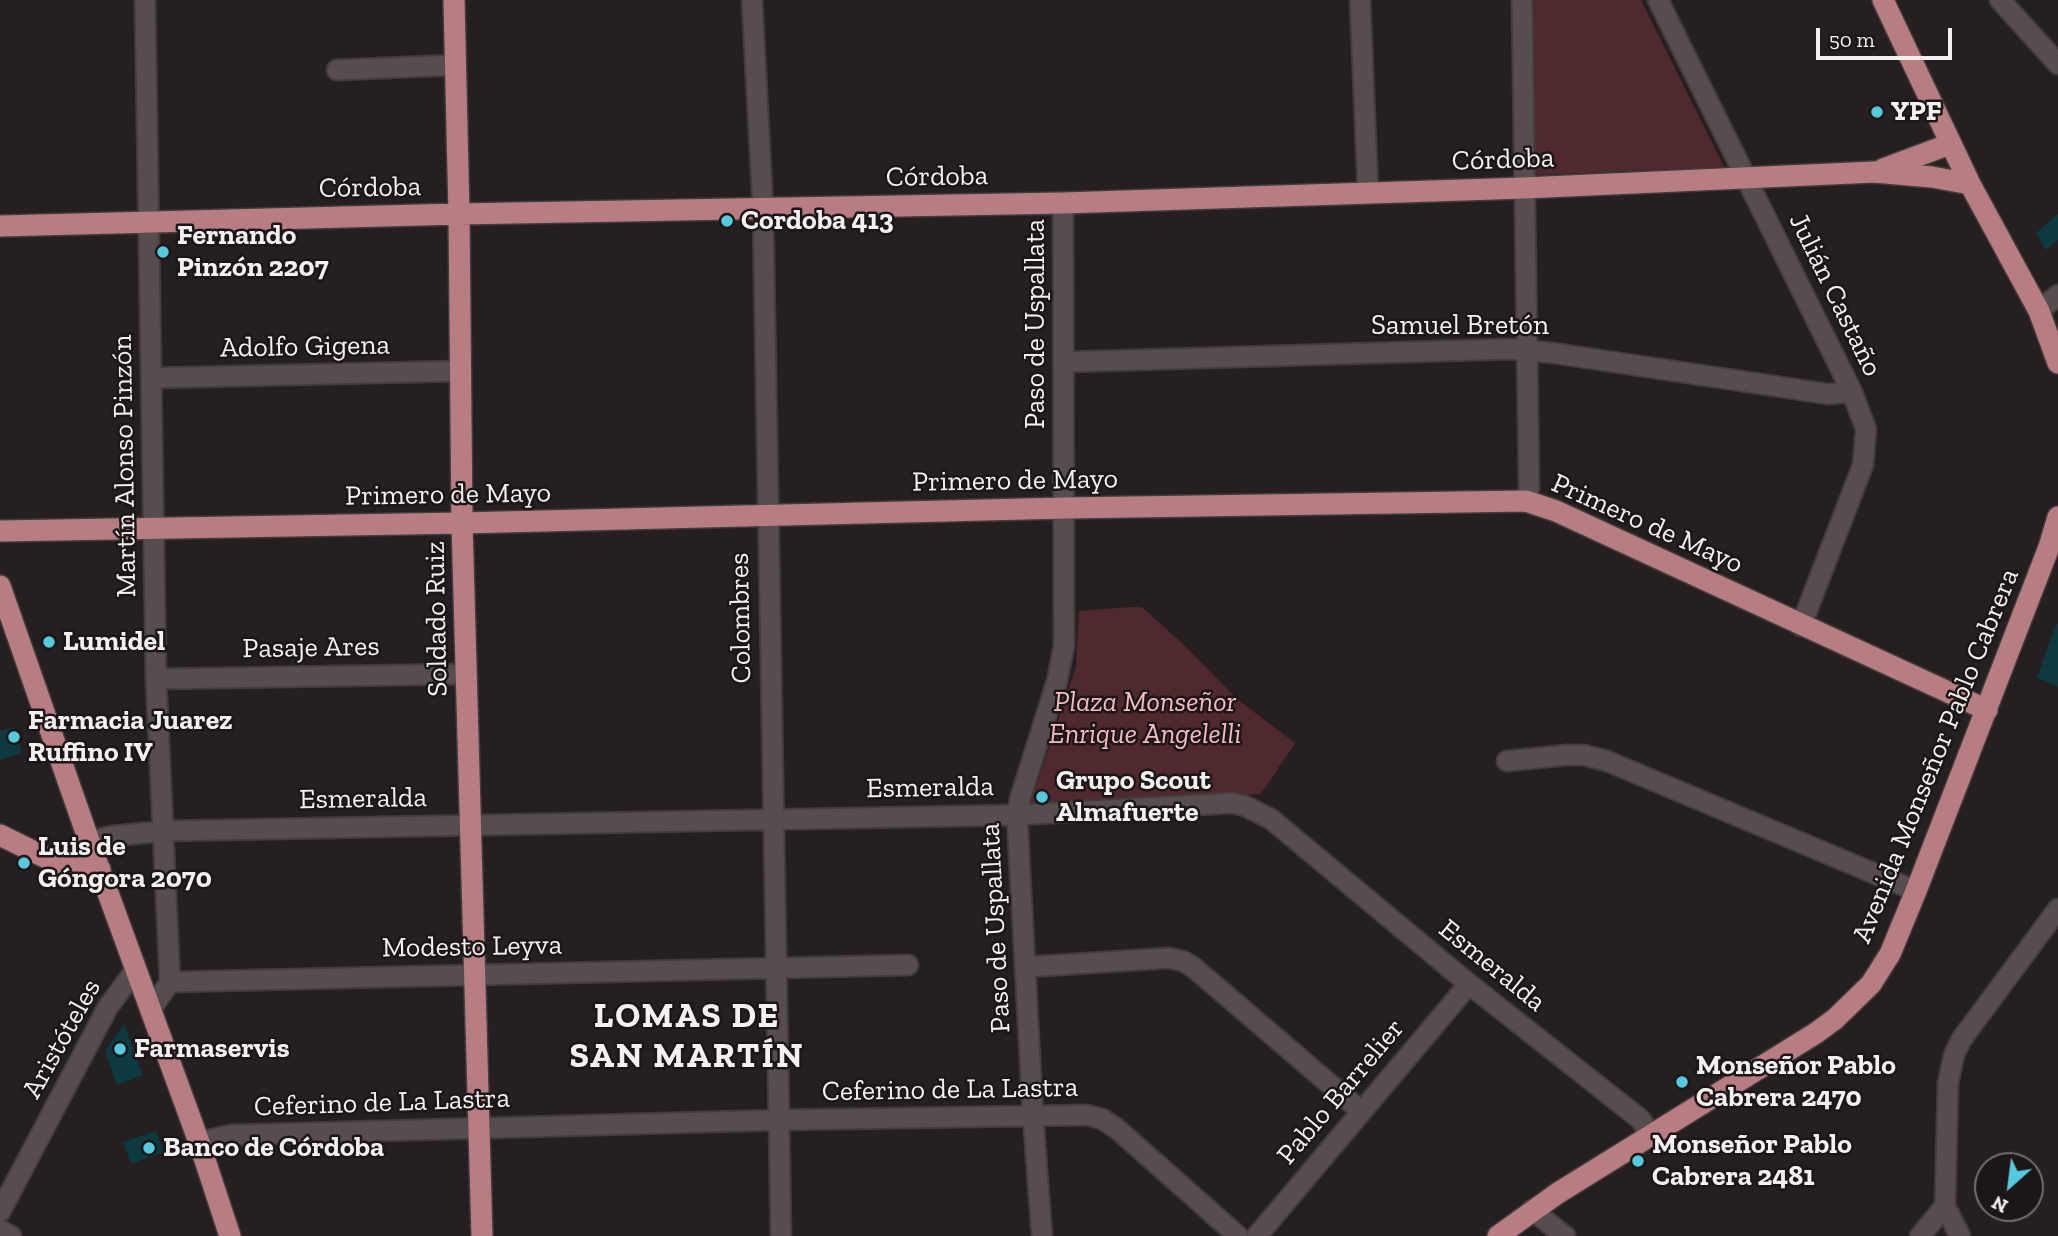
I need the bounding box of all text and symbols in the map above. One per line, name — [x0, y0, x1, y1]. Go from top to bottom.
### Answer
scale bar — [1820, 14, 1956, 58]
text: 50 m — [1829, 27, 1875, 52]
place label: YPF — [1891, 95, 1942, 129]
marker: YPF — [1869, 104, 1885, 120]
street label: Córdoba — [1451, 141, 1555, 179]
street label: Córdoba — [886, 159, 988, 195]
street label: Córdoba — [319, 170, 421, 206]
place label: Cordoba 413 — [741, 204, 894, 238]
street label: Julián Castaño — [1781, 208, 1889, 382]
marker: Cordoba 413 — [719, 213, 735, 229]
place label: Fernando Pinzón 2207 — [177, 219, 329, 285]
street label: Paso de Uspallata — [1019, 219, 1053, 429]
marker: Fernando Pinzón 2207 — [155, 244, 171, 260]
street label: Samuel Bretón — [1371, 309, 1549, 343]
street label: Adolfo Gigena — [220, 329, 390, 365]
street label: Martín Alonso Pinzón — [106, 334, 144, 598]
street label: Primero de Mayo — [912, 462, 1118, 500]
street label: Primero de Mayo — [1546, 467, 1748, 581]
street label: Primero de Mayo — [345, 476, 551, 514]
street label: Soldado Ruiz — [419, 541, 455, 697]
street label: Colombres — [723, 552, 759, 684]
street label: Avenida Monseñor Pablo Cabrera — [1845, 564, 2027, 948]
place label: Lumidel — [63, 625, 165, 659]
street label: Pasaje Ares — [242, 630, 380, 666]
marker: Lumidel — [41, 634, 57, 650]
park label: Plaza Monseñor Enrique Angelelli — [1049, 686, 1241, 752]
place label: Farmacia Juarez Ruffino IV — [28, 704, 233, 770]
marker: Farmacia Juarez Ruffino IV — [6, 729, 22, 745]
place label: Grupo Scout Almafuerte — [1056, 764, 1211, 830]
street label: Esmeralda — [866, 770, 994, 806]
street label: Esmeralda — [299, 781, 427, 817]
marker: Grupo Scout Almafuerte — [1034, 789, 1050, 805]
street label: Paso de Uspallata — [974, 822, 1018, 1034]
place label: Luis de Góngora 2070 — [38, 830, 212, 896]
marker: Luis de Góngora 2070 — [16, 855, 32, 871]
street label: Esmeralda — [1432, 913, 1552, 1019]
street label: Modesto Leyva — [382, 929, 562, 965]
street label: Aristóteles — [16, 973, 108, 1105]
district label: LOMAS DE SAN MARTÍN — [571, 996, 803, 1078]
street label: Pablo Barrelier — [1270, 1012, 1412, 1172]
place label: Farmaservis — [134, 1032, 289, 1066]
marker: Farmaservis — [112, 1041, 128, 1057]
place label: Monseñor Pablo Cabrera 2470 — [1696, 1049, 1896, 1115]
street label: Ceferino de La Lastra — [822, 1071, 1078, 1109]
marker: Monseñor Pablo Cabrera 2470 — [1674, 1074, 1690, 1090]
street label: Ceferino de La Lastra — [253, 1082, 511, 1124]
place label: Monseñor Pablo Cabrera 2481 — [1652, 1128, 1852, 1194]
place label: Banco de Córdoba — [163, 1131, 384, 1165]
marker: Banco de Córdoba — [141, 1140, 157, 1156]
north arrow — [1974, 1152, 2044, 1222]
marker: Monseñor Pablo Cabrera 2481 — [1630, 1153, 1646, 1169]
text: N — [1988, 1191, 2012, 1218]

